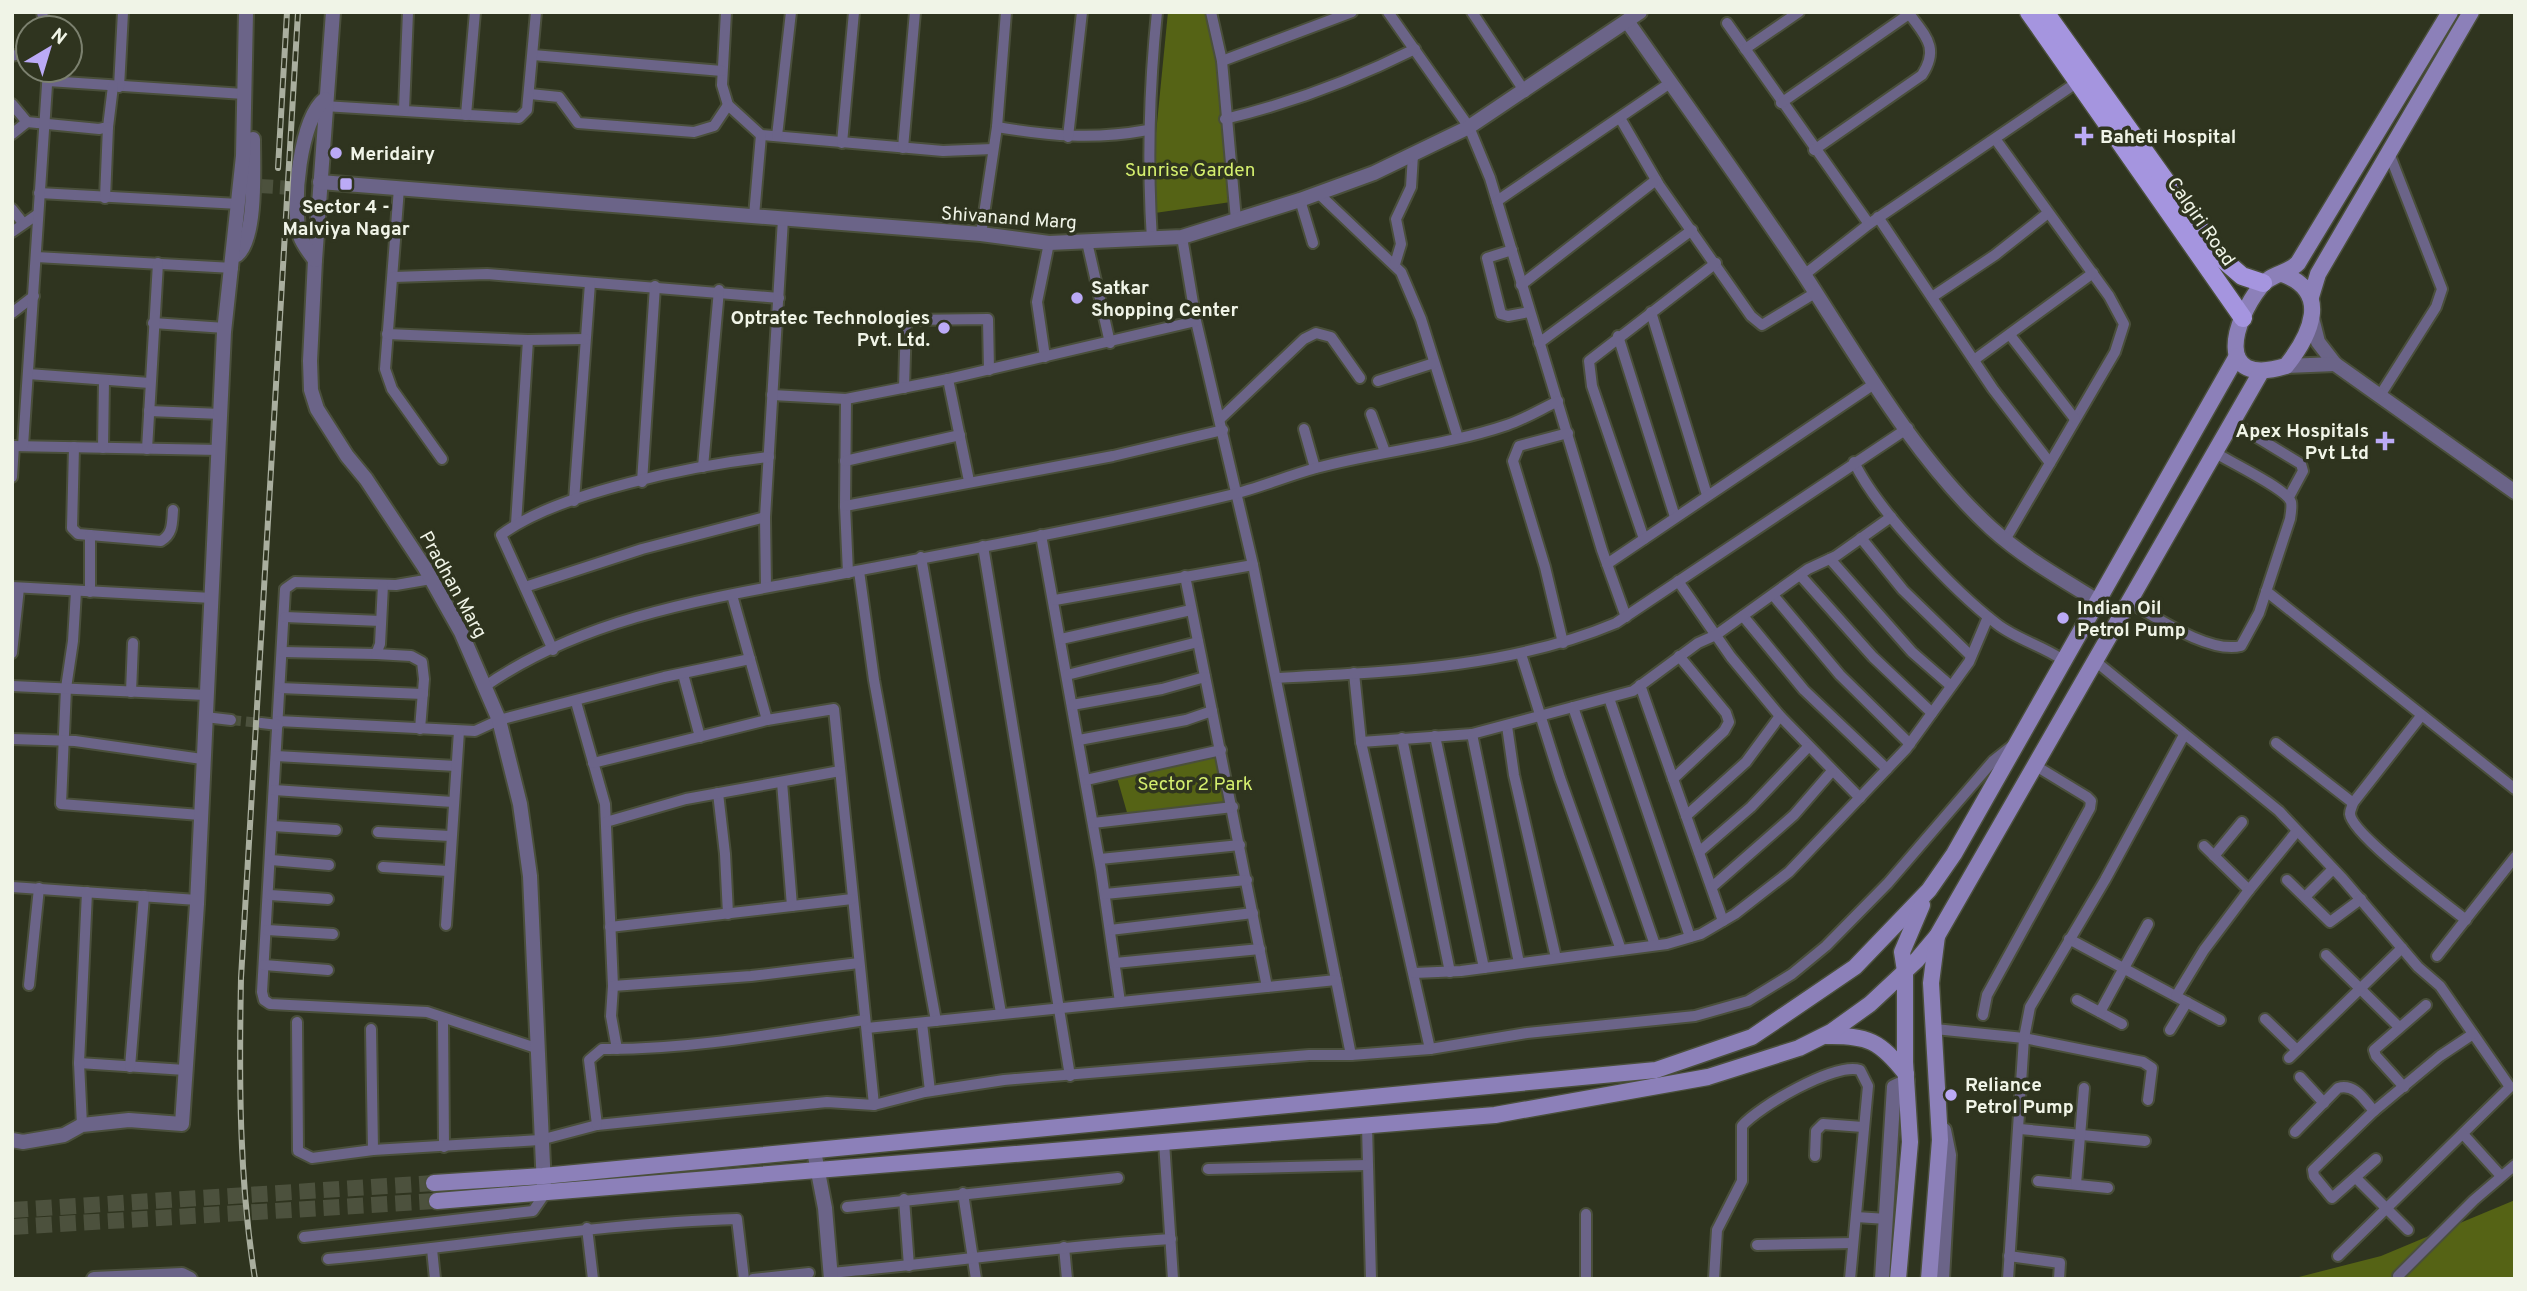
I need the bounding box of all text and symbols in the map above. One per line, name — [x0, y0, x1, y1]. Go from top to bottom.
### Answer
north arrow — [14, 14, 84, 84]
text: N — [45, 24, 71, 51]
marker: Baheti Hospital — [2074, 126, 2094, 146]
place label: Baheti Hospital — [2100, 126, 2236, 150]
place label: Meridairy — [350, 143, 435, 167]
marker: Meridairy — [328, 145, 344, 161]
park label: Sunrise Garden — [1125, 159, 1255, 183]
street label: Calgiri Road — [2161, 173, 2240, 271]
marker: Sector 4 - Malviya Nagar — [338, 176, 354, 192]
place label: Sector 4 - Malviya Nagar — [282, 196, 410, 242]
street label: Shivanand Marg — [940, 202, 1078, 236]
place label: Satkar Shopping Center — [1091, 277, 1238, 323]
marker: Satkar Shopping Center — [1069, 290, 1085, 306]
place label: Optratec Technologies Pvt. Ltd. — [730, 307, 930, 353]
marker: Optratec Technologies Pvt. Ltd. — [936, 320, 952, 336]
place label: Apex Hospitals Pvt Ltd — [2236, 420, 2369, 466]
marker: Apex Hospitals Pvt Ltd — [2375, 431, 2395, 451]
street label: Pradhan Marg — [413, 527, 492, 643]
place label: Indian Oil Petrol Pump — [2077, 597, 2186, 643]
marker: Indian Oil Petrol Pump — [2055, 610, 2071, 626]
park label: Sector 2 Park — [1137, 773, 1253, 797]
place label: Reliance Petrol Pump — [1965, 1074, 2074, 1120]
marker: Reliance Petrol Pump — [1943, 1087, 1959, 1103]

